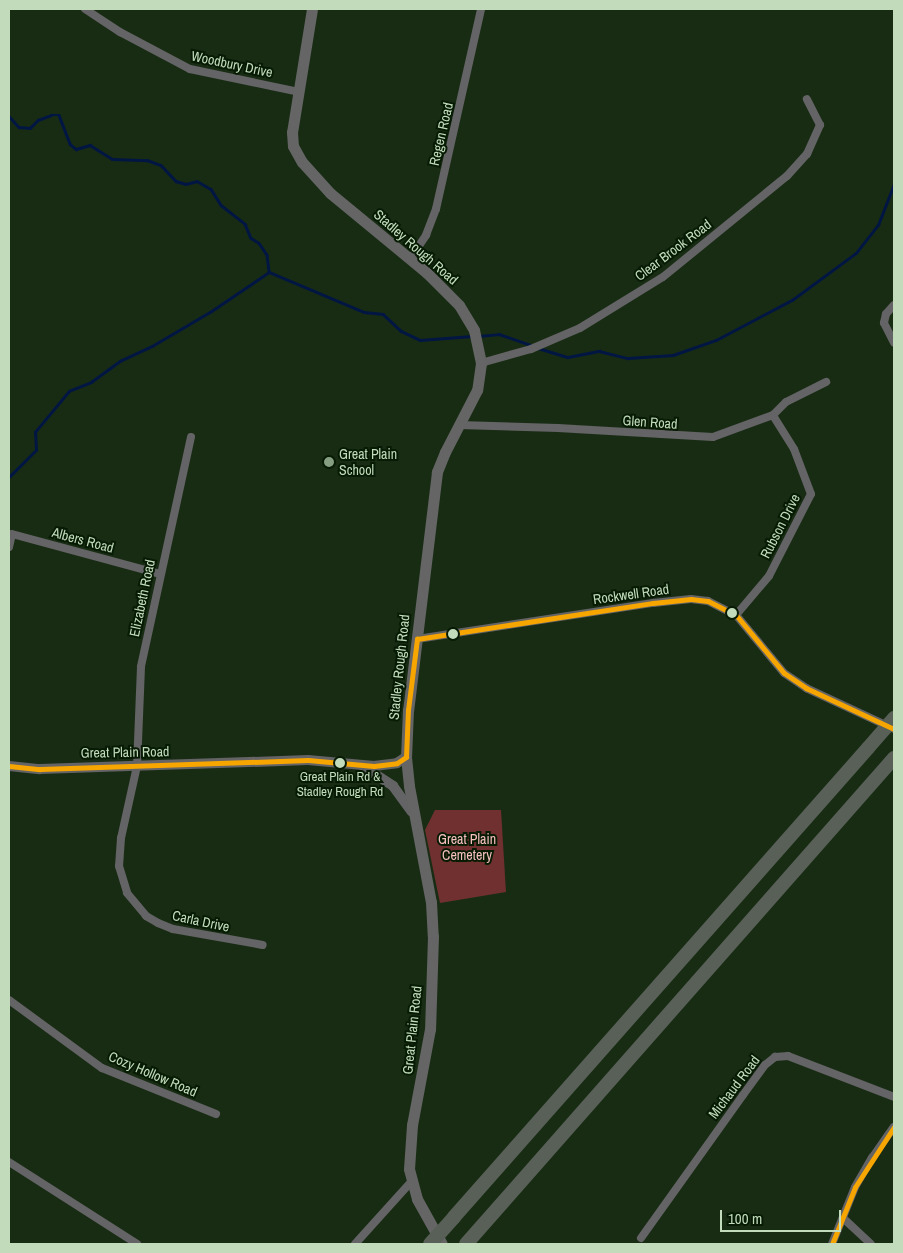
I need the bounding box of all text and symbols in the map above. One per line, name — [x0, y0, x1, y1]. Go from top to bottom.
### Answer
street label: Woodbury Drive — [190, 47, 274, 81]
street label: Regen Road — [426, 101, 456, 167]
street label: Stadley Rough Road — [371, 206, 461, 288]
street label: Clear Brook Road — [632, 216, 714, 284]
street label: Glen Road — [622, 412, 678, 432]
place label: Great Plain School — [339, 446, 397, 478]
marker: Great Plain School — [323, 456, 335, 468]
street label: Rubson Drive — [757, 491, 803, 561]
street label: Albers Road — [50, 524, 116, 556]
street label: Elizabeth Road — [126, 558, 158, 638]
street label: Rockwell Road — [592, 580, 670, 608]
unlabelled marker — [727, 608, 737, 618]
street label: Stadley Rough Road — [385, 613, 413, 721]
unlabelled marker — [448, 629, 458, 639]
street label: Great Plain Road — [81, 743, 169, 761]
marker: Great Plain Rd & Stadley Rough Rd — [335, 758, 345, 768]
place label: Great Plain Rd & Stadley Rough Rd — [297, 770, 383, 801]
park label: Great Plain Cemetery — [438, 831, 496, 864]
street label: Carla Drive — [171, 907, 231, 935]
street label: Great Plain Road — [399, 985, 425, 1075]
street label: Cozy Hollow Road — [106, 1048, 200, 1100]
street label: Michaud Road — [705, 1052, 763, 1122]
scale bar — [723, 1200, 844, 1232]
text: 100 m — [728, 1208, 762, 1229]

